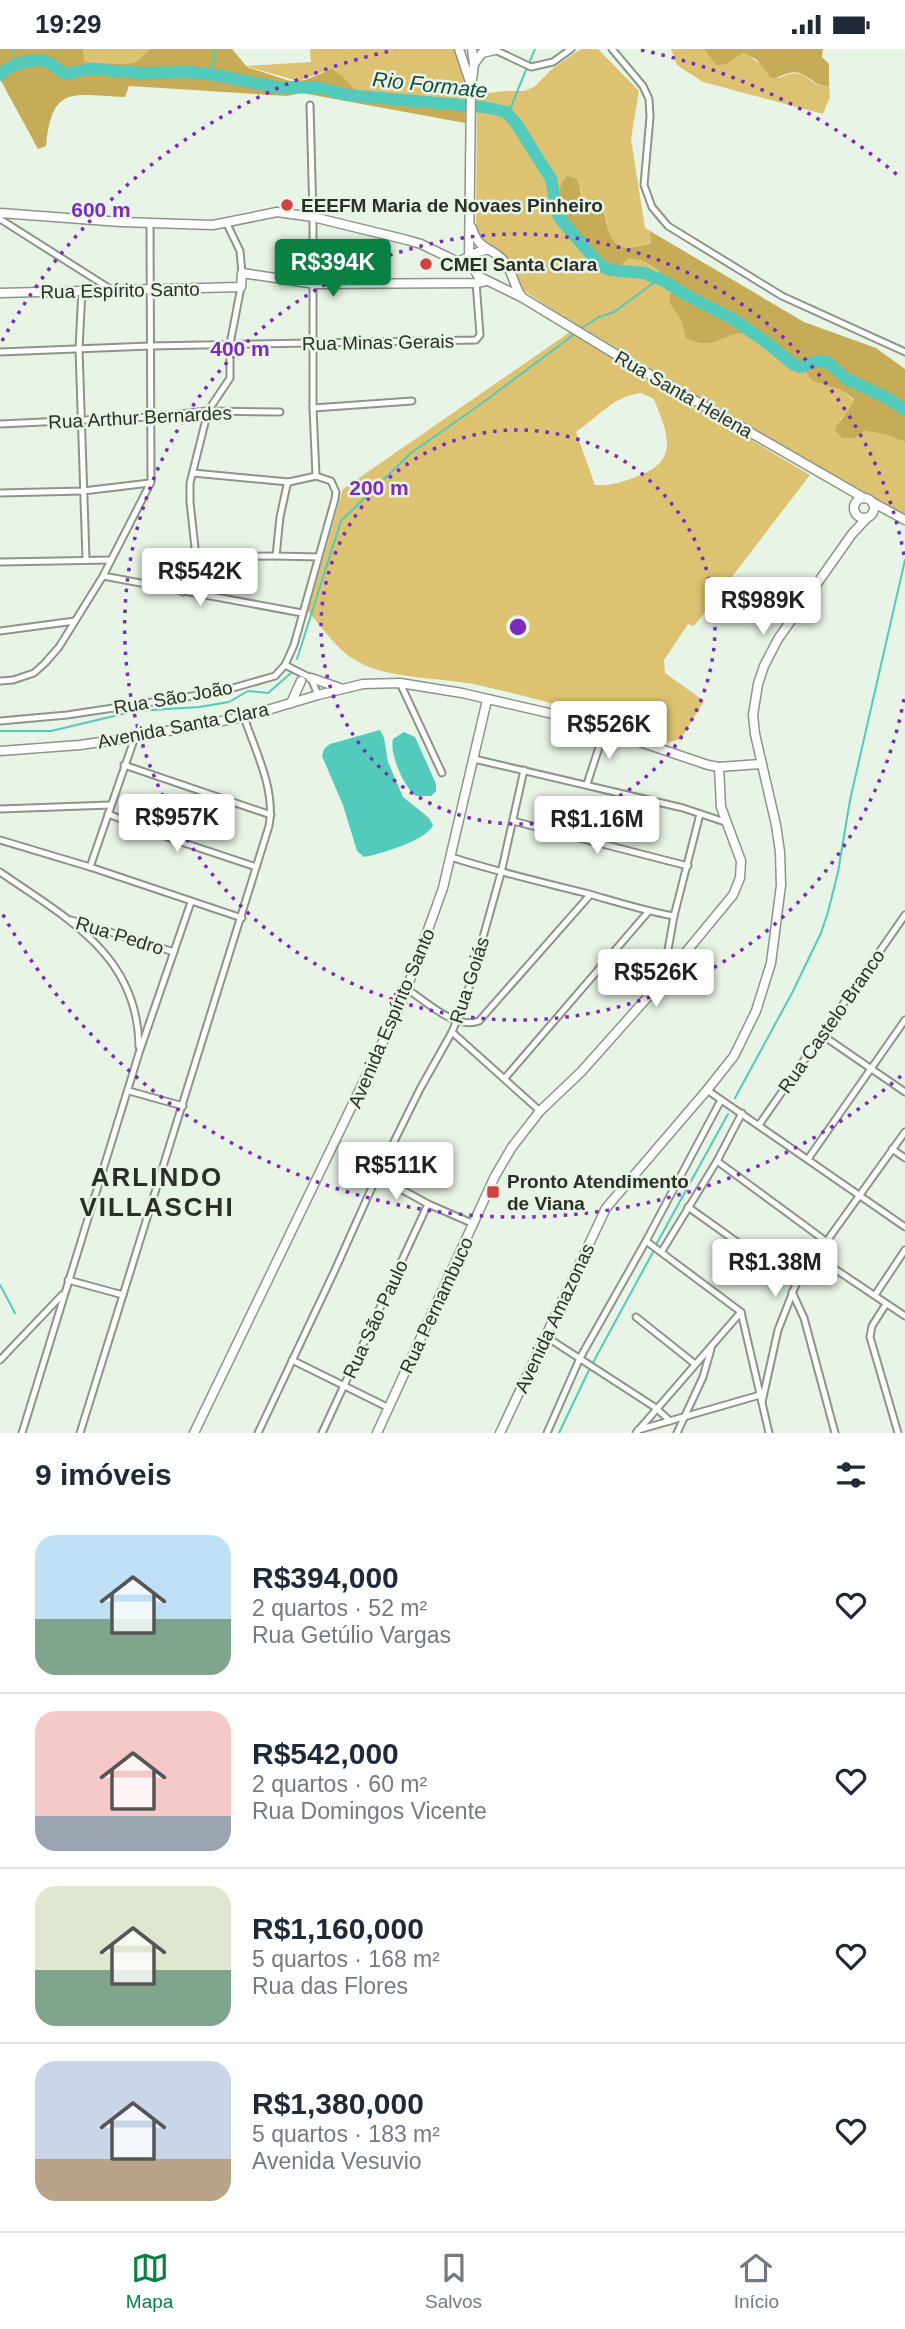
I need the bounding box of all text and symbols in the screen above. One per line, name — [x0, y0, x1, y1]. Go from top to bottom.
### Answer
text: 19:29 — [35, 9, 102, 39]
water label: Rio Formate — [371, 67, 489, 102]
place label: EEEFM Maria de Novaes Pinheiro — [301, 195, 603, 216]
marker: EEEFM Maria de Novaes Pinheiro — [279, 197, 295, 213]
text: 600 m — [71, 198, 131, 221]
pin: R$394K — [276, 239, 390, 299]
text: R$394K — [291, 249, 375, 275]
place label: CMEI Santa Clara — [440, 254, 598, 275]
marker: CMEI Santa Clara — [418, 256, 434, 272]
street label: Rua Espírito Santo — [40, 279, 200, 302]
street label: Rua Minas Gerais — [302, 331, 454, 354]
text: 400 m — [210, 337, 270, 360]
street label: Rua Santa Helena — [611, 347, 757, 443]
street label: Rua Arthur Bernardes — [48, 402, 232, 433]
text: 200 m — [349, 476, 409, 499]
pin: R$542K — [143, 549, 257, 608]
text: R$542K — [158, 558, 242, 584]
pin: R$989K — [706, 577, 820, 637]
text: R$989K — [721, 587, 805, 613]
centre of rings — [506, 615, 530, 639]
street label: Rua São João — [112, 677, 234, 718]
street label: Avenida Santa Clara — [96, 699, 271, 752]
pin: R$526K — [552, 701, 666, 761]
text: R$526K — [567, 711, 651, 737]
pin: R$957K — [120, 795, 234, 854]
pin: R$1.16M — [532, 797, 662, 856]
text: R$957K — [135, 804, 219, 830]
text: R$1.16M — [550, 806, 644, 832]
street label: Rua Pedro — [73, 912, 166, 959]
street label: Avenida Espírito Santo — [344, 925, 439, 1111]
street label: Rua Goiás — [446, 934, 493, 1026]
street label: Rua Castelo Branco — [774, 946, 889, 1097]
pin: R$526K — [599, 949, 713, 1009]
text: R$526K — [614, 959, 698, 985]
pin: R$511K — [339, 1143, 453, 1202]
text: R$511K — [354, 1152, 438, 1178]
district label: ARLINDO VILLASCHI — [79, 1162, 235, 1222]
place label: Pronto Atendimento de Viana — [507, 1171, 689, 1214]
marker: Pronto Atendimento de Viana — [485, 1184, 501, 1200]
street label: Rua Pernambuco — [396, 1234, 477, 1377]
pin: R$1.38M — [710, 1239, 840, 1299]
street label: Avenida Amazonas — [511, 1240, 598, 1396]
text: R$1.38M — [728, 1249, 822, 1275]
street label: Rua São Paulo — [339, 1257, 412, 1382]
icon: filters — [832, 1456, 870, 1494]
text: 9 imóveis — [35, 1458, 172, 1491]
text: R$394,000 — [252, 1561, 399, 1594]
icon: home — [91, 1563, 175, 1647]
icon: heart — [832, 1586, 870, 1624]
text: 2 quartos · 52 m² — [252, 1595, 427, 1621]
text: Rua Getúlio Vargas — [252, 1622, 451, 1648]
text: R$542,000 — [252, 1737, 399, 1770]
icon: home — [91, 1739, 175, 1823]
icon: heart — [832, 1762, 870, 1800]
text: 2 quartos · 60 m² — [252, 1771, 427, 1797]
text: Rua Domingos Vicente — [252, 1798, 487, 1824]
text: R$1,160,000 — [252, 1912, 424, 1945]
icon: home — [91, 1914, 175, 1998]
icon: heart — [832, 1937, 870, 1975]
text: 5 quartos · 168 m² — [252, 1946, 440, 1972]
text: Rua das Flores — [252, 1973, 408, 1999]
text: R$1,380,000 — [252, 2087, 424, 2120]
icon: home — [91, 2089, 175, 2173]
icon: heart — [832, 2112, 870, 2150]
text: 5 quartos · 183 m² — [252, 2121, 440, 2147]
text: Avenida Vesuvio — [252, 2148, 422, 2174]
tab: Mapa — [126, 2249, 173, 2313]
tab: Salvos — [425, 2249, 482, 2313]
tab: Início — [734, 2249, 779, 2313]

